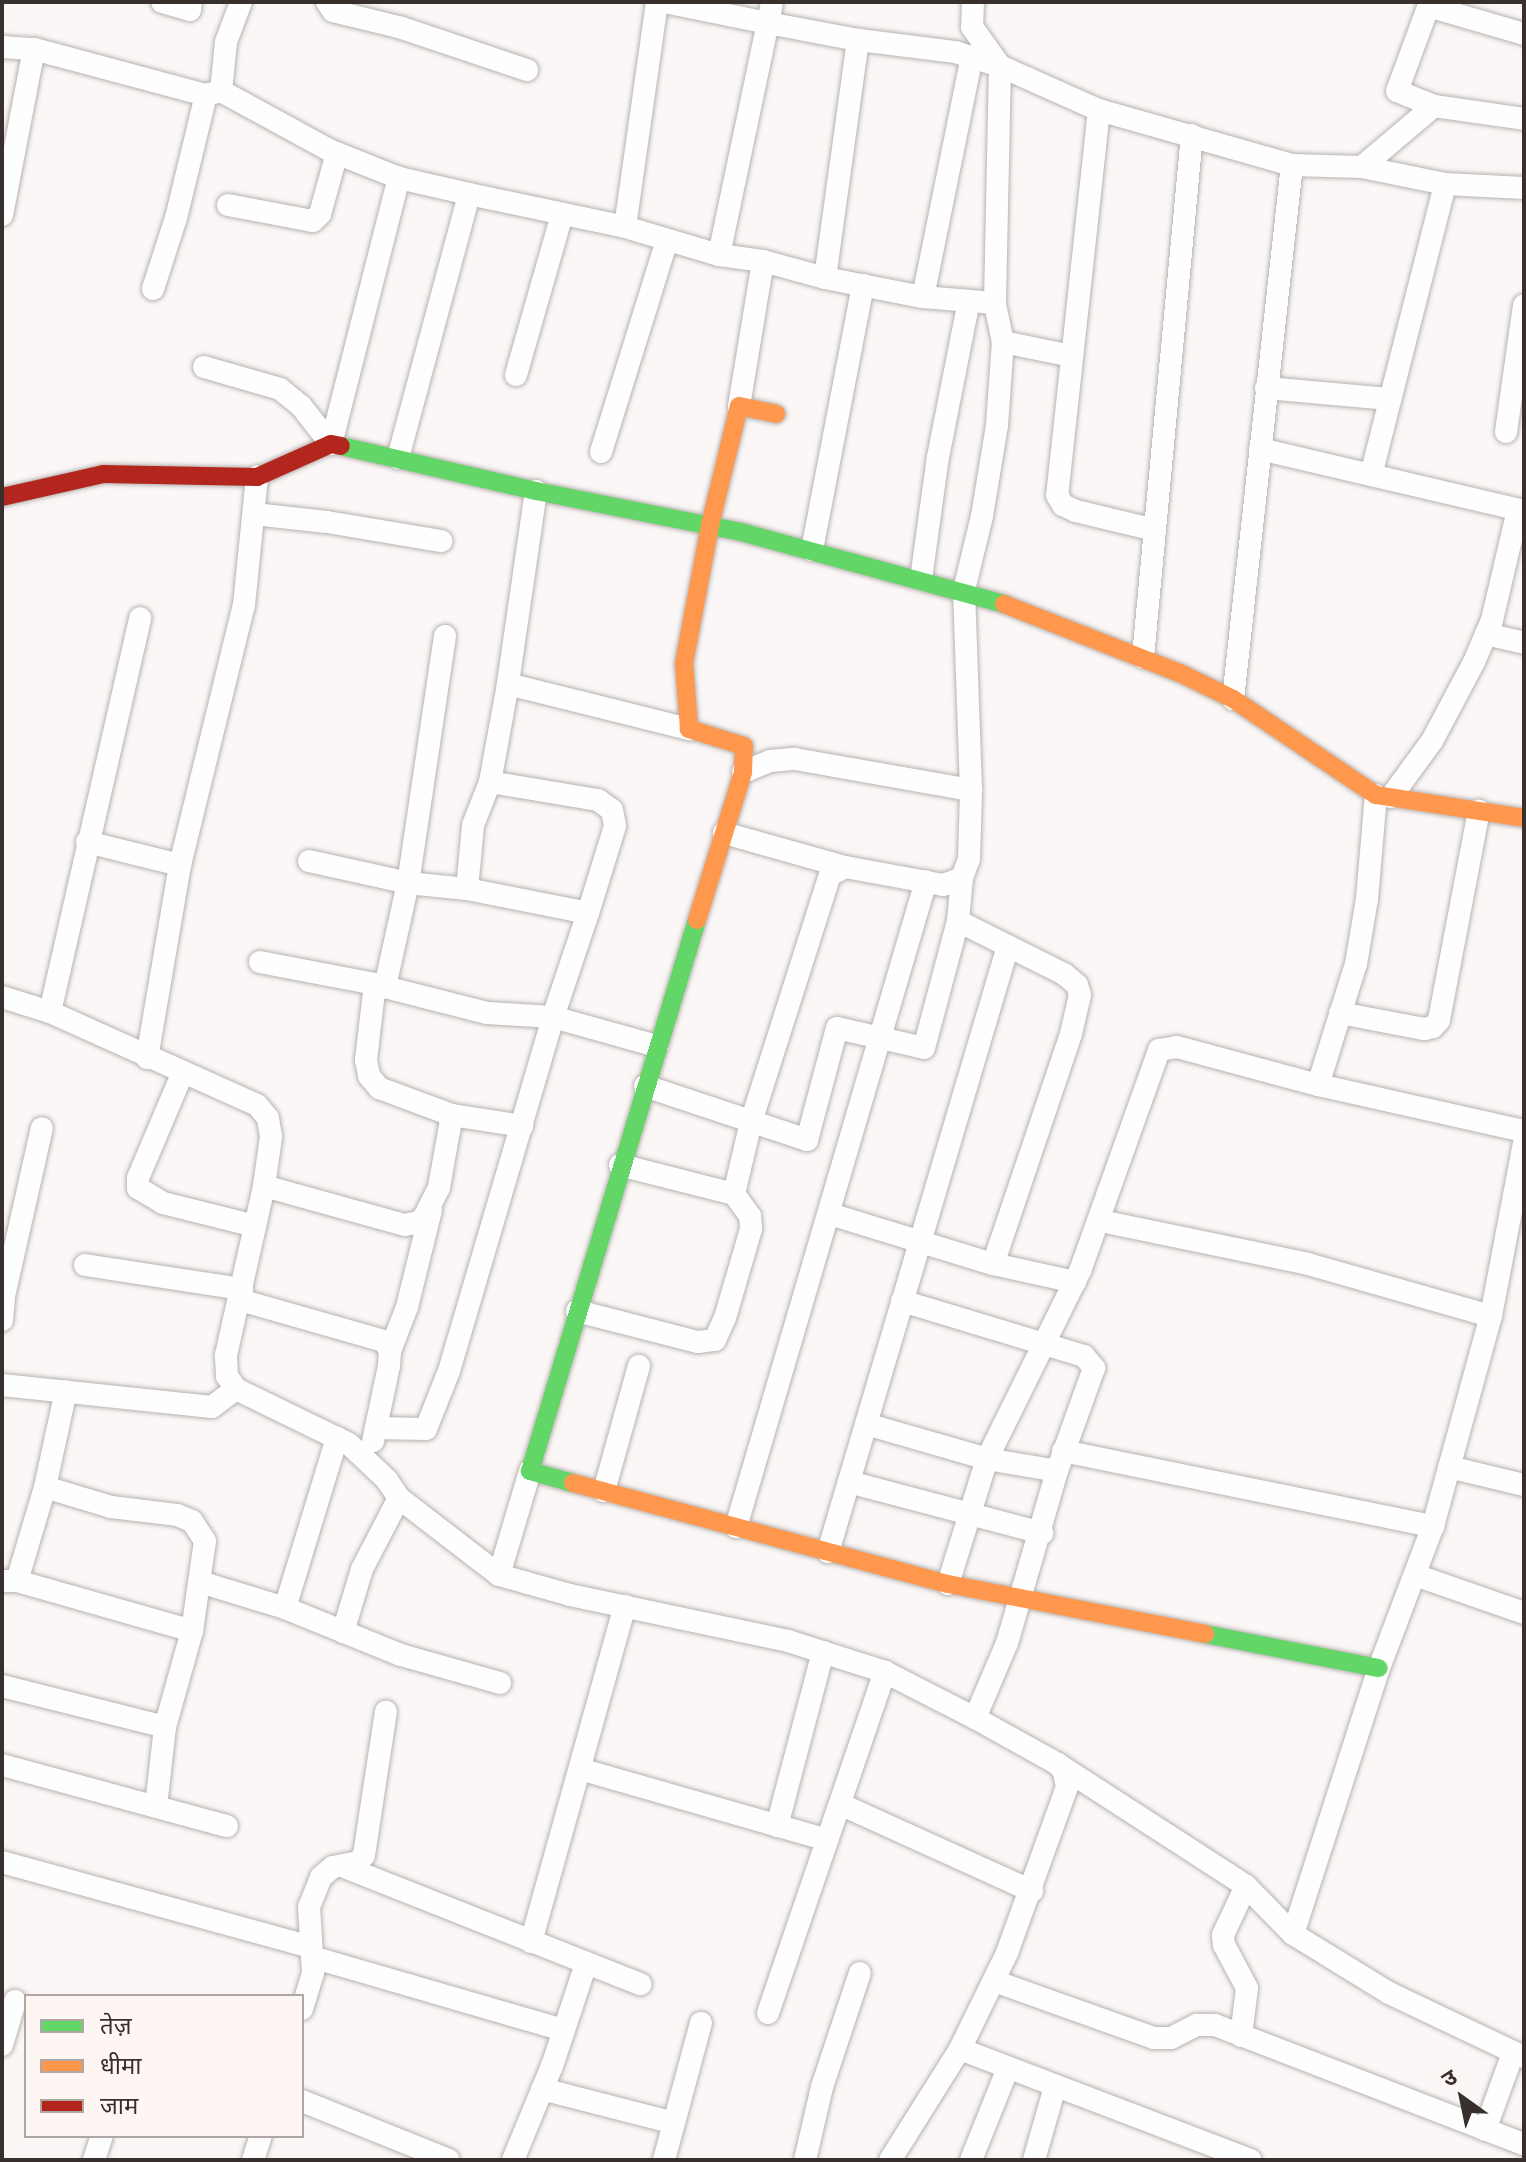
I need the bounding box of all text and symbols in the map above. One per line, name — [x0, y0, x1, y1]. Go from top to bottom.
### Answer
legend — [24, 1994, 304, 2138]
text: तेज़ — [100, 2008, 132, 2043]
text: धीमा — [100, 2048, 142, 2083]
north arrow — [1422, 2058, 1502, 2138]
text: उ — [1435, 2061, 1463, 2095]
text: जाम — [100, 2088, 138, 2123]

